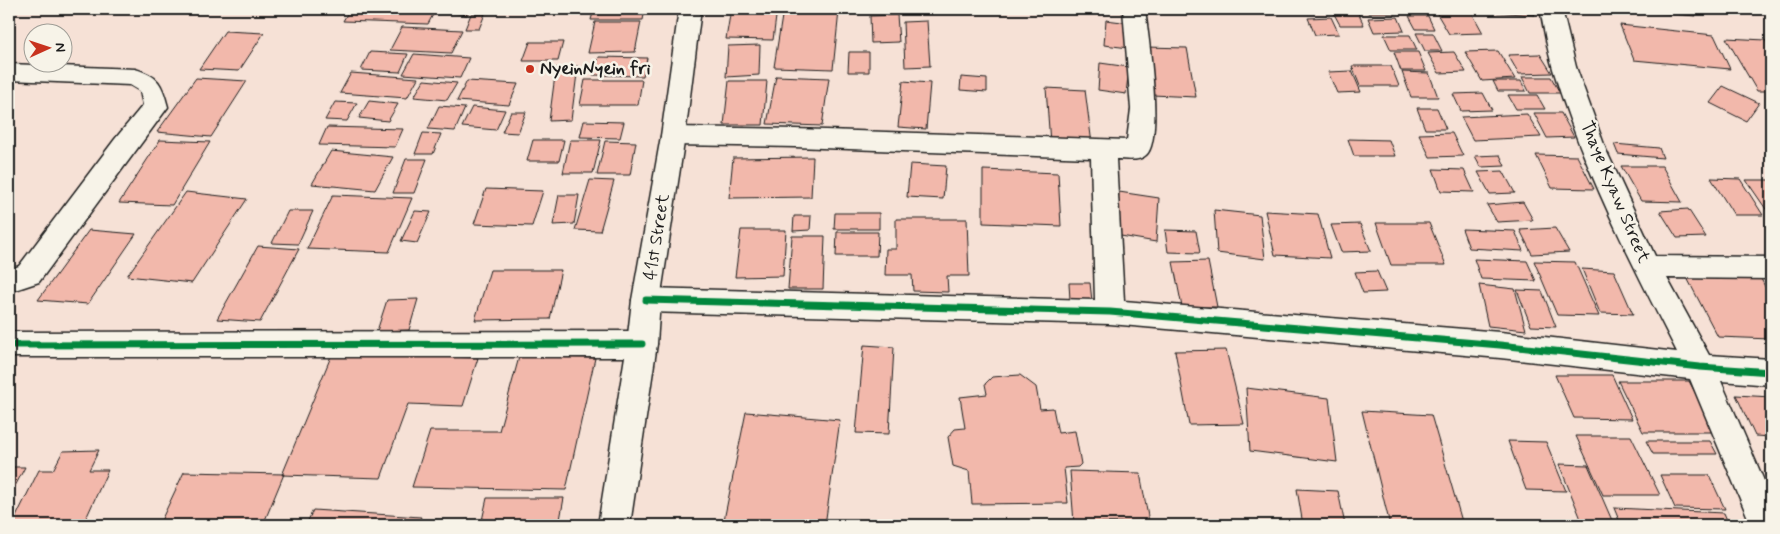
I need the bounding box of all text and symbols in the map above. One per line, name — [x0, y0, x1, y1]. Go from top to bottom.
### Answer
north arrow — [22, 22, 72, 72]
text: N — [51, 42, 69, 53]
place label: NyeinNyein fri — [540, 57, 651, 81]
marker: NyeinNyein fri — [524, 63, 536, 75]
street label: Thaye Kyaw Street — [1574, 117, 1656, 267]
street label: 41st Street — [638, 192, 676, 282]

